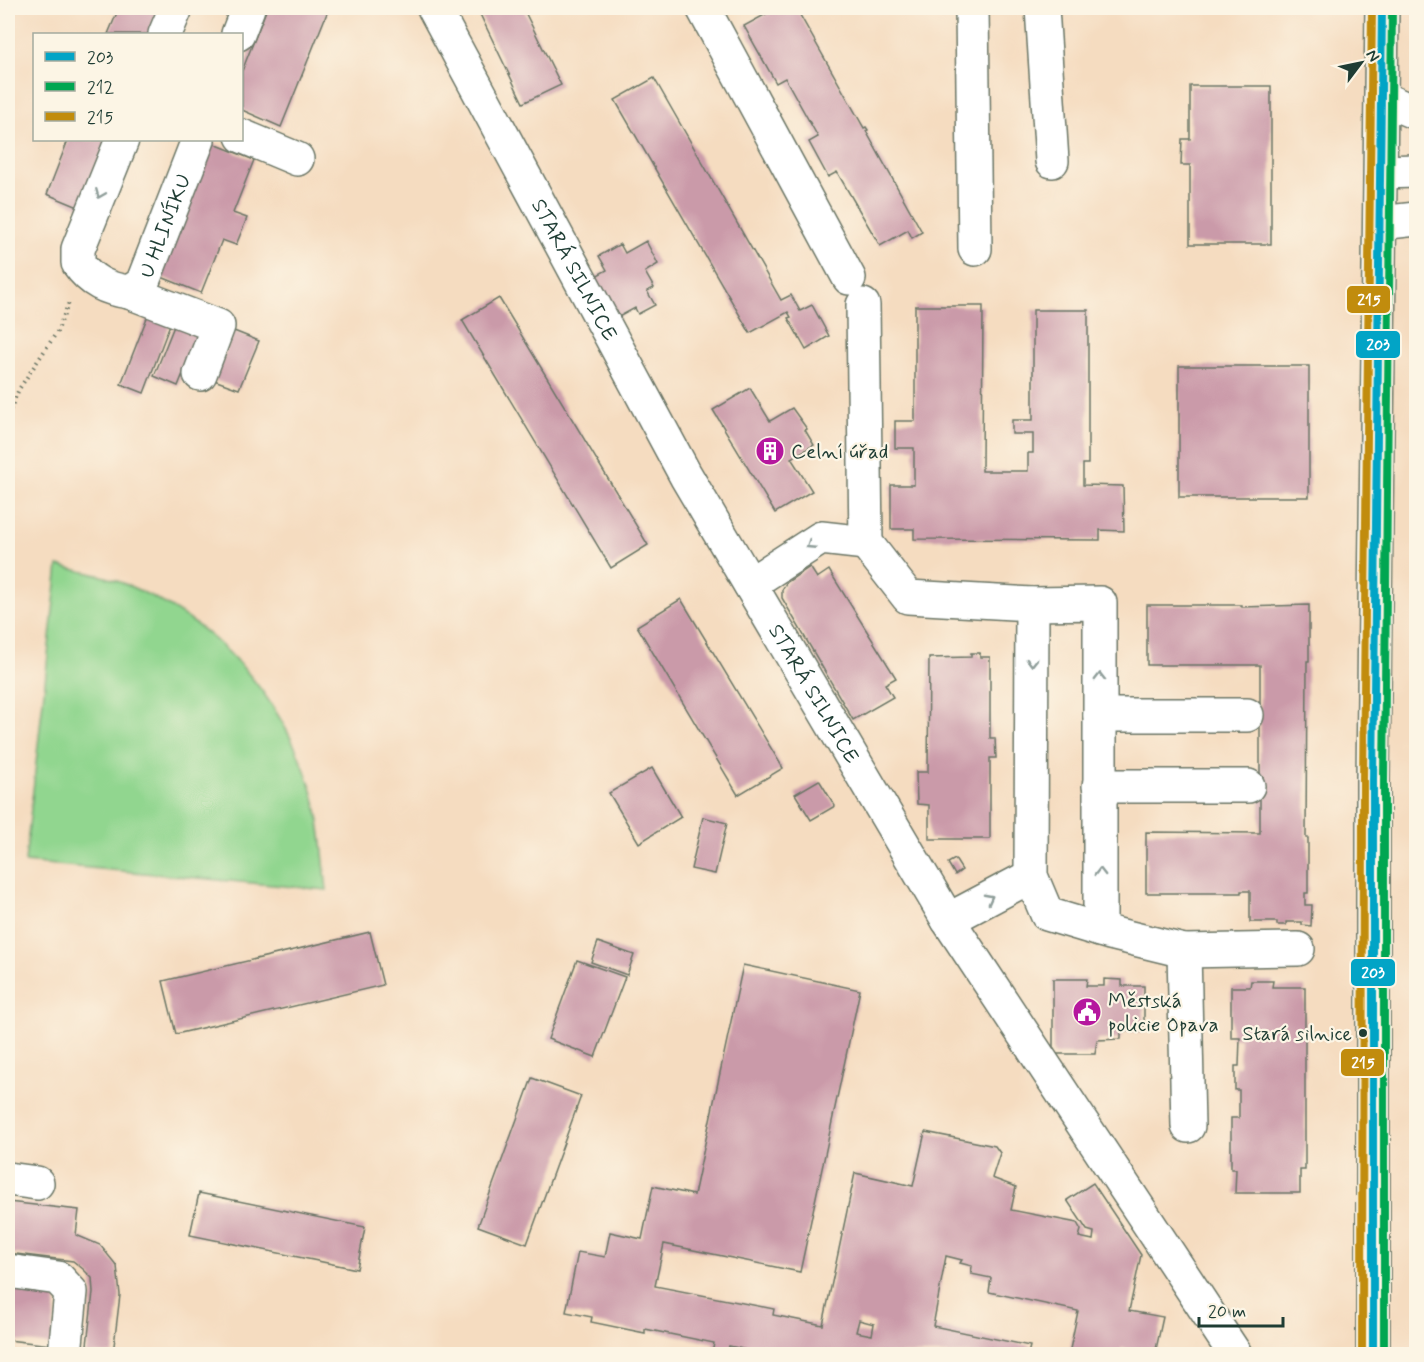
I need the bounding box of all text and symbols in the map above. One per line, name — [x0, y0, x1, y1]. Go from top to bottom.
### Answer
legend — [33, 33, 243, 141]
north arrow — [1331, 33, 1391, 93]
text: 203 — [87, 46, 113, 70]
text: N — [1361, 46, 1384, 66]
text: 212 — [87, 76, 115, 100]
text: 215 — [87, 106, 114, 130]
street label: U HLINÍKU — [133, 170, 198, 282]
one-way arrow — [95, 187, 107, 198]
street label: STARÁ SILNICE — [524, 194, 624, 346]
line badge: 215 — [1346, 285, 1391, 314]
text: 215 — [1357, 290, 1381, 311]
line badge: 203 — [1355, 330, 1401, 359]
text: 203 — [1366, 335, 1390, 356]
building icon: Celní úřad — [754, 435, 786, 467]
place label: Celní úřad — [791, 438, 888, 466]
one-way arrow — [805, 537, 816, 548]
street label: STARÁ SILNICE — [761, 619, 865, 769]
one-way arrow — [1026, 658, 1038, 667]
one-way arrow — [1094, 673, 1106, 682]
one-way arrow — [1094, 867, 1106, 876]
one-way arrow — [983, 894, 993, 905]
line badge: 203 — [1350, 958, 1396, 987]
text: 203 — [1361, 963, 1385, 984]
place label: Městská policie Opava — [1108, 987, 1219, 1039]
public building icon: Městská policie Opava — [1071, 996, 1103, 1028]
place label: Stará silnice — [1243, 1021, 1352, 1048]
marker: Stará silnice — [1357, 1027, 1369, 1039]
line badge: 215 — [1340, 1048, 1385, 1077]
text: 215 — [1351, 1053, 1375, 1074]
scale bar — [1199, 1290, 1283, 1328]
text: 20 m — [1208, 1300, 1246, 1324]

